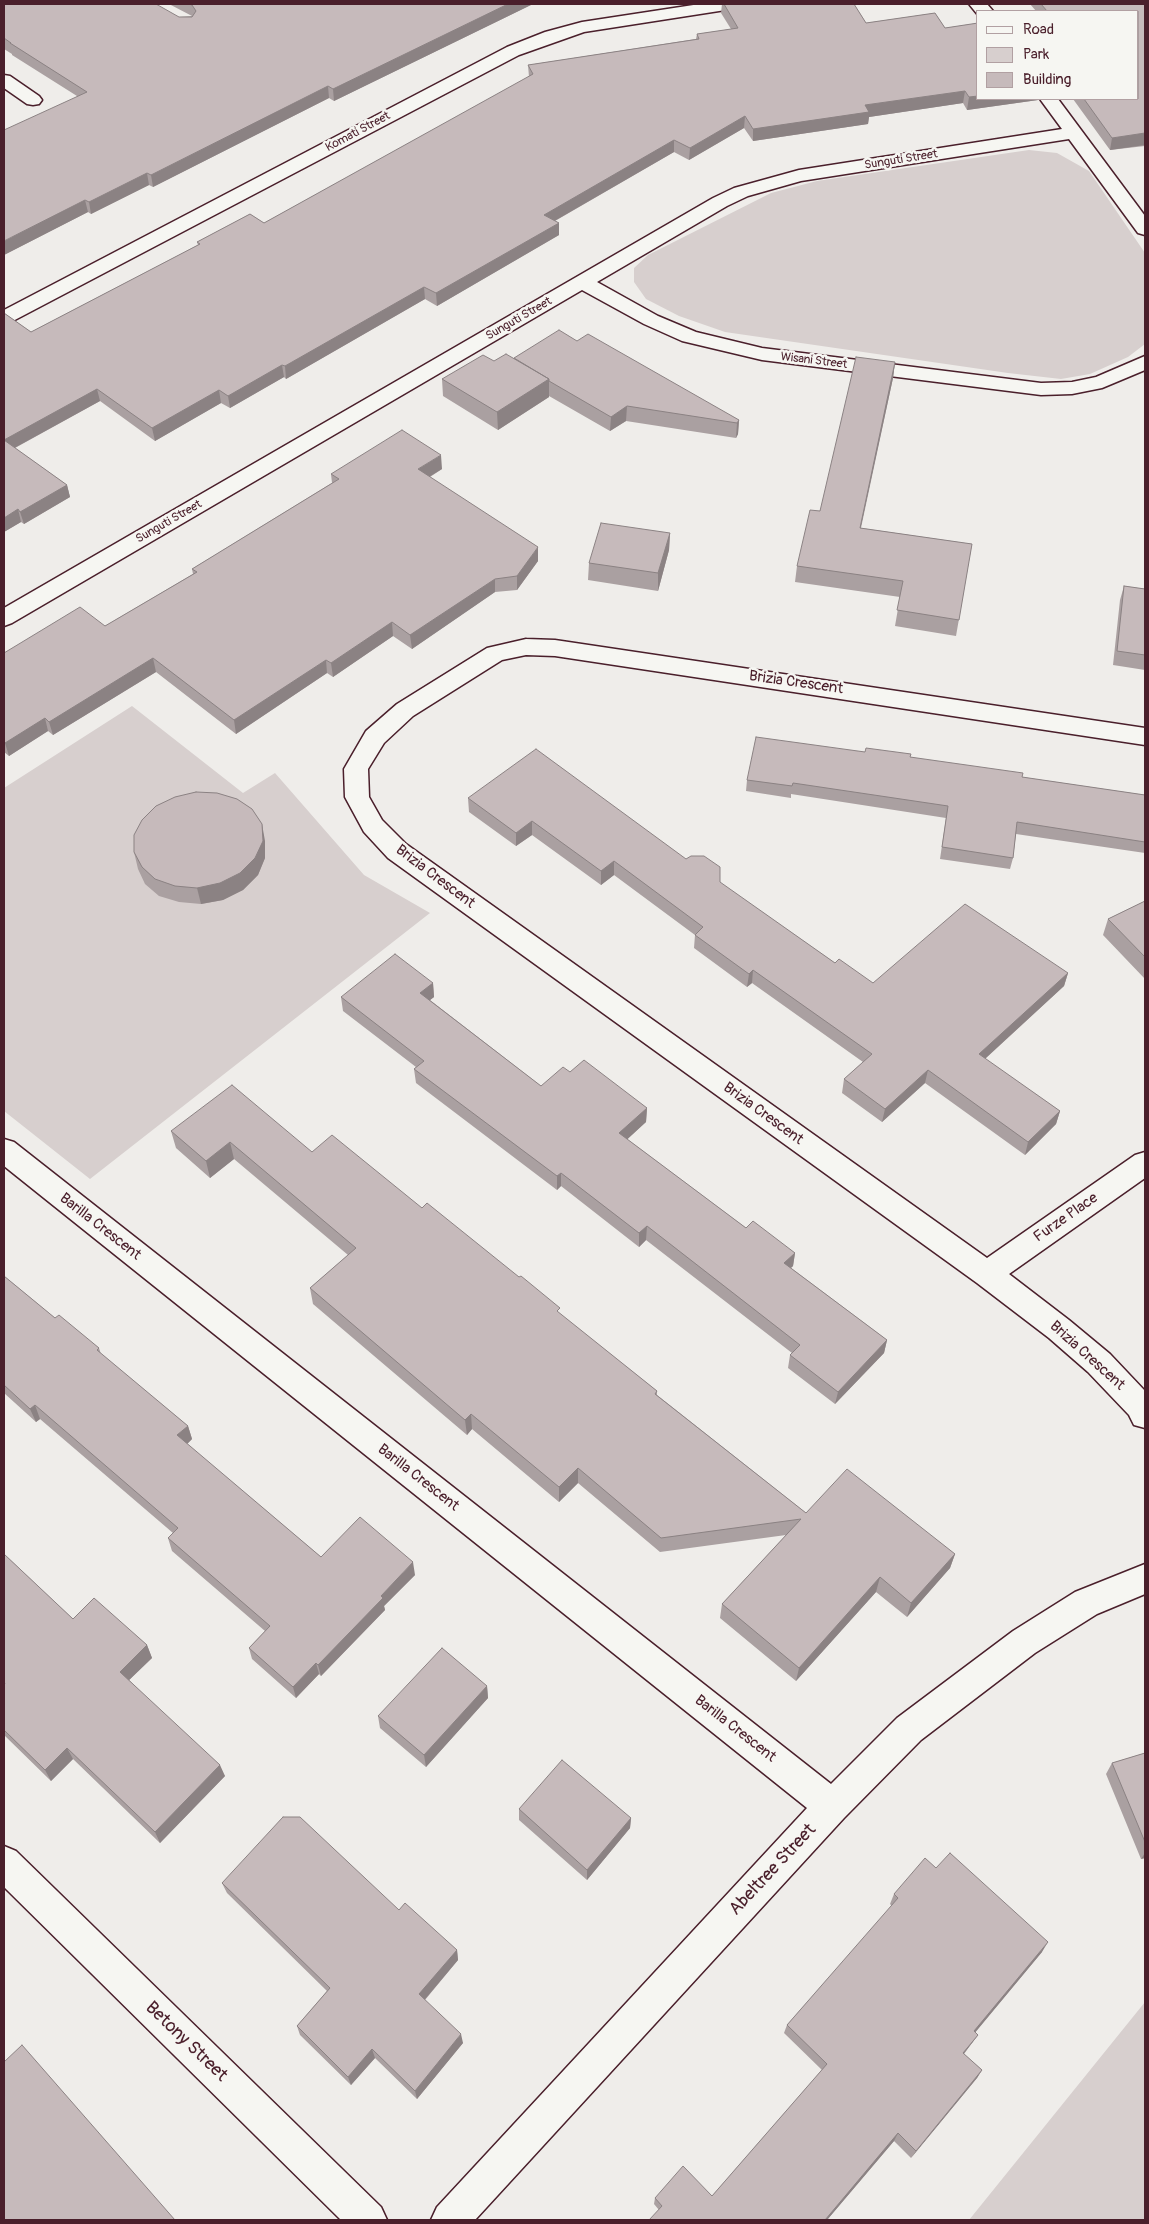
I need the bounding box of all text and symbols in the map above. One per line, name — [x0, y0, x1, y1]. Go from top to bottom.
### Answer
legend — [976, 10, 1139, 100]
text: Road — [1023, 20, 1054, 39]
text: Park — [1023, 45, 1049, 64]
text: Building — [1023, 70, 1071, 89]
street label: Komati Street — [323, 109, 393, 155]
street label: Sunguti Street — [863, 147, 939, 173]
street label: Sunguti Street — [483, 294, 555, 344]
street label: Wisani Street — [780, 350, 848, 372]
street label: Sunguti Street — [133, 497, 205, 547]
street label: Brizia Crescent — [748, 667, 844, 699]
street label: Brizia Crescent — [392, 841, 478, 913]
street label: Brizia Crescent — [719, 1079, 807, 1149]
street label: Furze Place — [1030, 1189, 1102, 1247]
street label: Barilla Crescent — [56, 1190, 144, 1264]
street label: Brizia Crescent — [1046, 1318, 1128, 1394]
street label: Barilla Crescent — [374, 1441, 462, 1515]
street label: Barilla Crescent — [691, 1692, 779, 1766]
street label: Abeltree Street — [725, 1820, 821, 1920]
street label: Betony Street — [140, 1997, 232, 2087]

